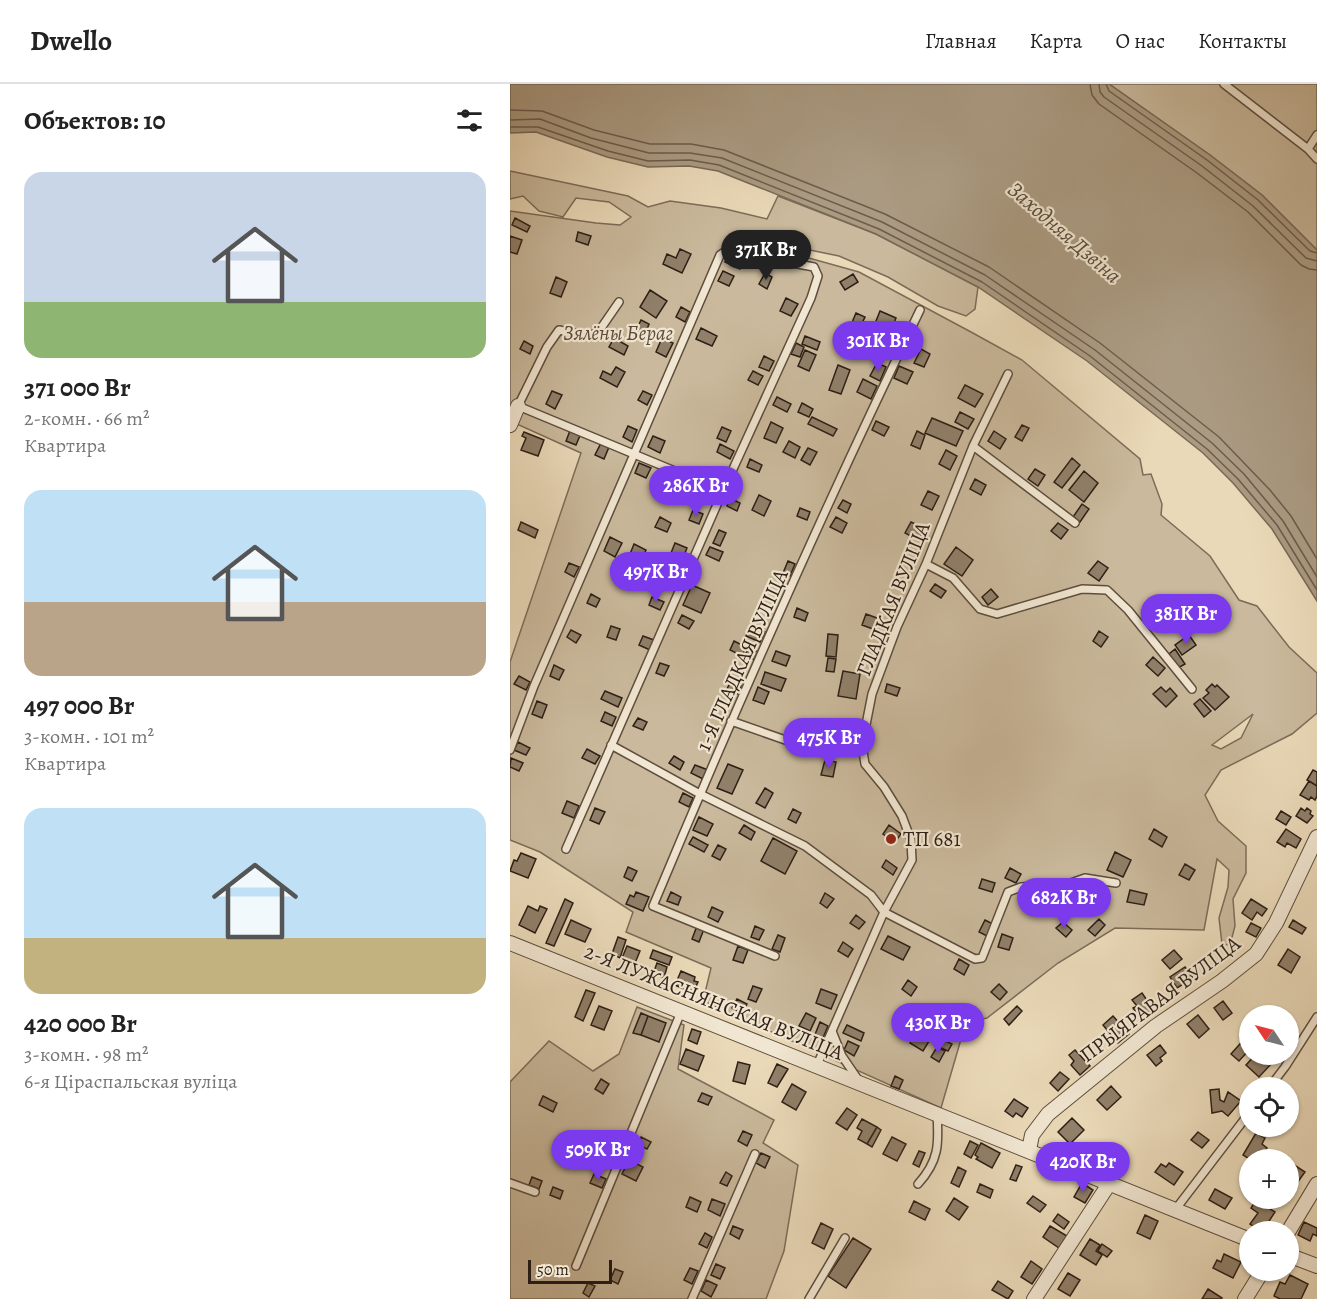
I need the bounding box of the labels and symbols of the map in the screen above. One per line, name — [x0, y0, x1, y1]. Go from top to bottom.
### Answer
water label: Заходняя Дзвіна — [1001, 175, 1128, 291]
pin: 371K Br — [711, 230, 821, 281]
park label: Зялёны Бераг — [563, 319, 673, 347]
pin: 301K Br — [823, 321, 933, 372]
pin: 286K Br — [641, 466, 751, 517]
street label: ГЛАДКАЯ ВУЛІЦА — [849, 517, 937, 680]
pin: 497K Br — [601, 552, 711, 603]
street label: 1-Я ГЛАДКАЯ ВУЛІЦА — [689, 564, 795, 755]
pin: 381K Br — [1131, 594, 1241, 645]
pin: 475K Br — [774, 718, 884, 769]
place label: ТП 681 — [903, 825, 961, 853]
marker: ТП 681 — [884, 832, 898, 846]
pin: 682K Br — [1009, 878, 1119, 929]
street label: ПРЫЯРАВАЯ ВУЛІЦА — [1074, 929, 1247, 1069]
street label: 2-Я ЛУЖАСНЯНСКАЯ ВУЛІЦА — [580, 937, 848, 1067]
pin: 430K Br — [883, 1003, 993, 1054]
north arrow — [1239, 1005, 1299, 1065]
pin: 509K Br — [543, 1130, 653, 1181]
pin: 420K Br — [1028, 1142, 1138, 1193]
scale bar — [528, 1257, 612, 1284]

